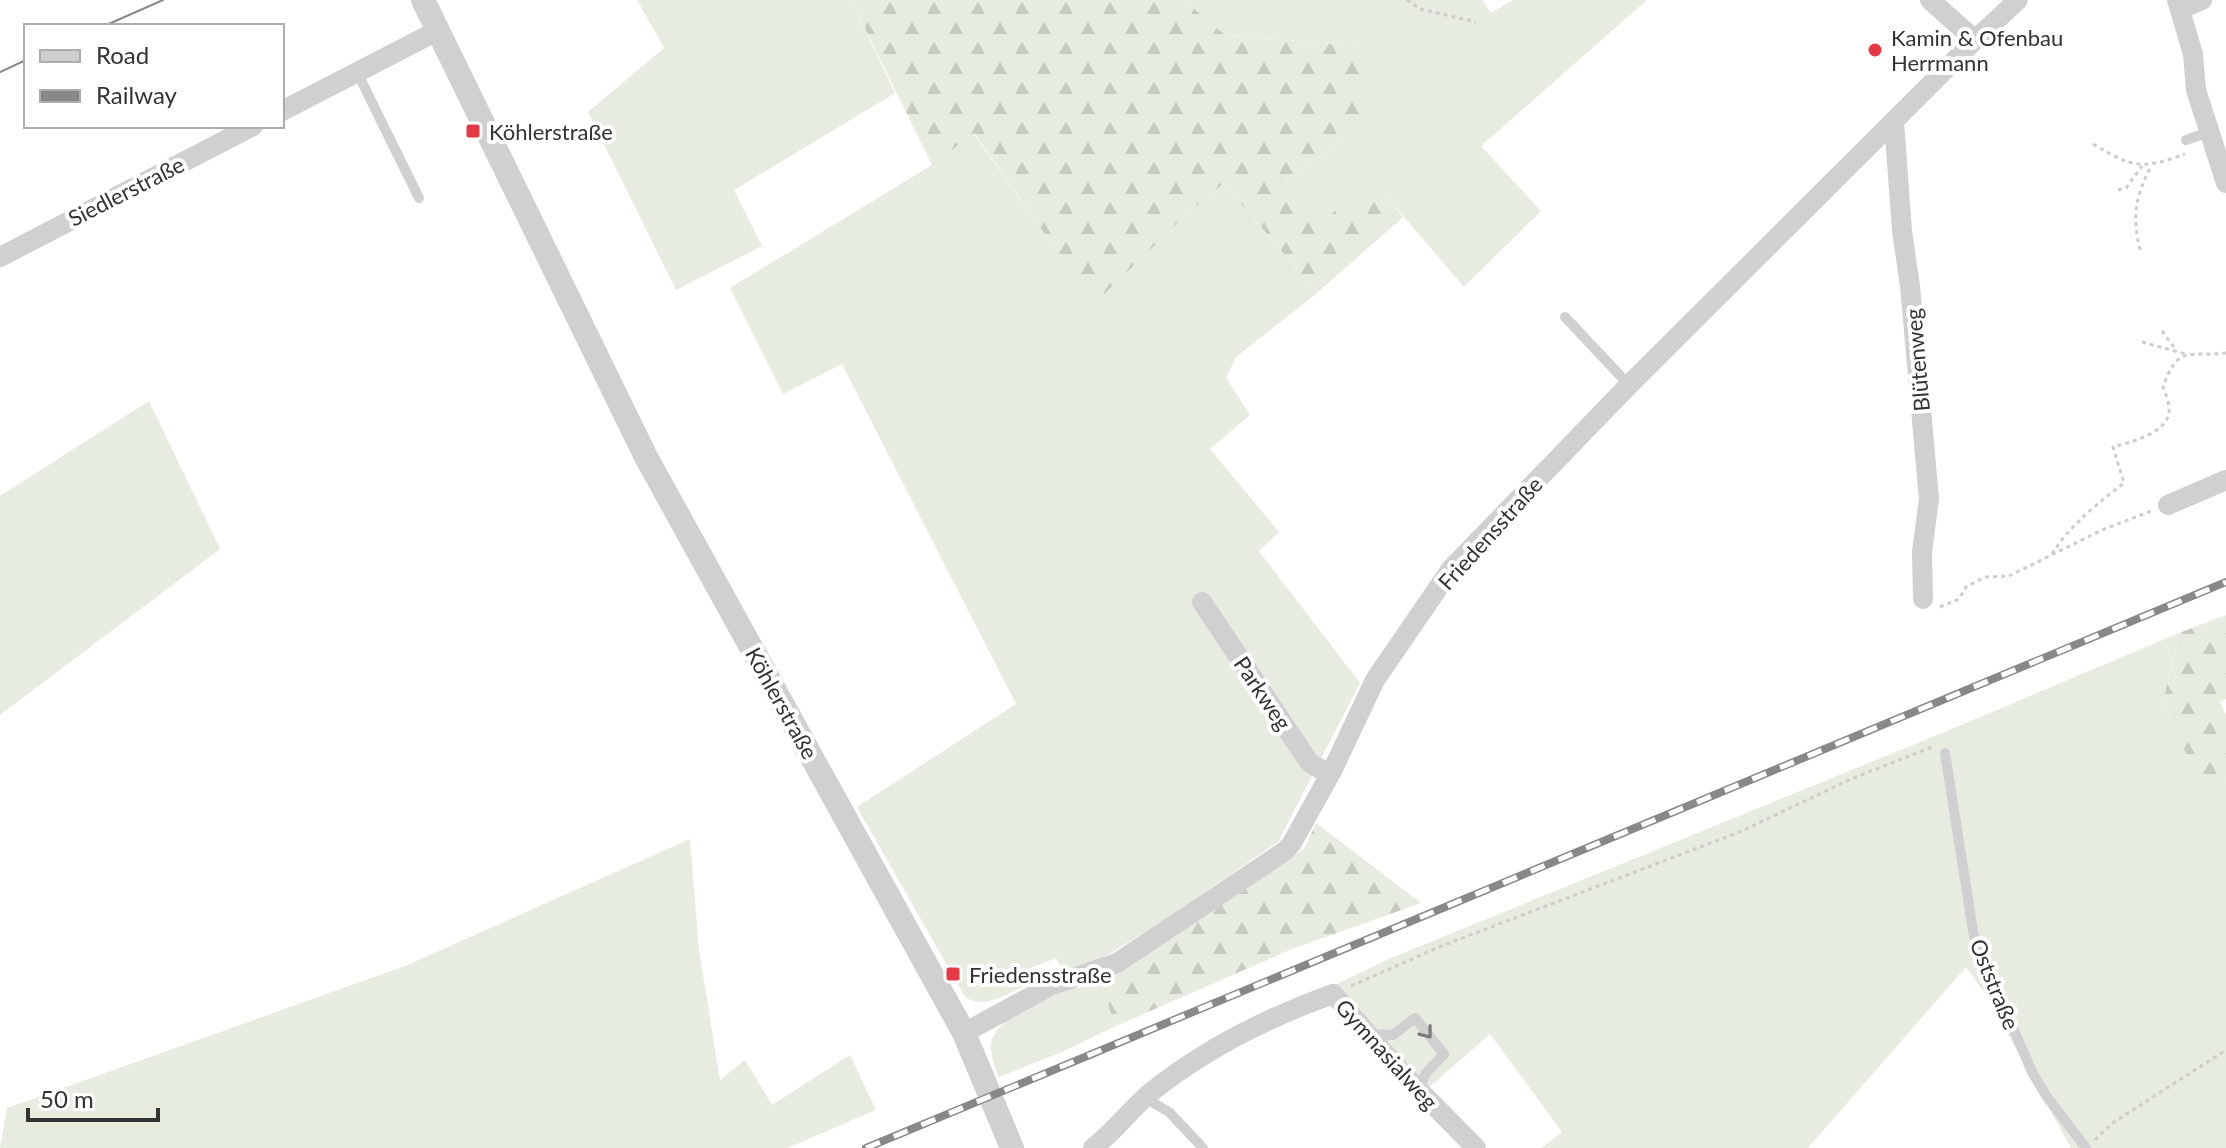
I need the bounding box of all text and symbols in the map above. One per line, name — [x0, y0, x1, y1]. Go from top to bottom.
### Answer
legend — [24, 24, 284, 128]
place label: Kamin & Ofenbau Herrmann — [1891, 24, 2063, 76]
text: Road — [96, 40, 149, 69]
marker: Kamin & Ofenbau Herrmann — [1866, 41, 1884, 59]
text: Railway — [96, 80, 178, 109]
place label: Köhlerstraße — [489, 118, 613, 145]
marker: Köhlerstraße — [464, 122, 482, 140]
street label: Siedlerstraße — [64, 150, 188, 232]
street label: Blütenweg — [1899, 307, 1935, 413]
street label: Friedensstraße — [1432, 471, 1548, 595]
street label: Köhlerstraße — [740, 642, 824, 764]
street label: Parkweg — [1229, 651, 1297, 735]
street label: Oststraße — [1965, 935, 2025, 1033]
place label: Friedensstraße — [969, 961, 1112, 988]
marker: Friedensstraße — [944, 965, 962, 983]
street label: Gymnasialweg — [1330, 993, 1444, 1115]
one-way arrow — [1417, 1024, 1432, 1038]
scale bar — [28, 1072, 158, 1122]
text: 50 m — [40, 1084, 94, 1113]

